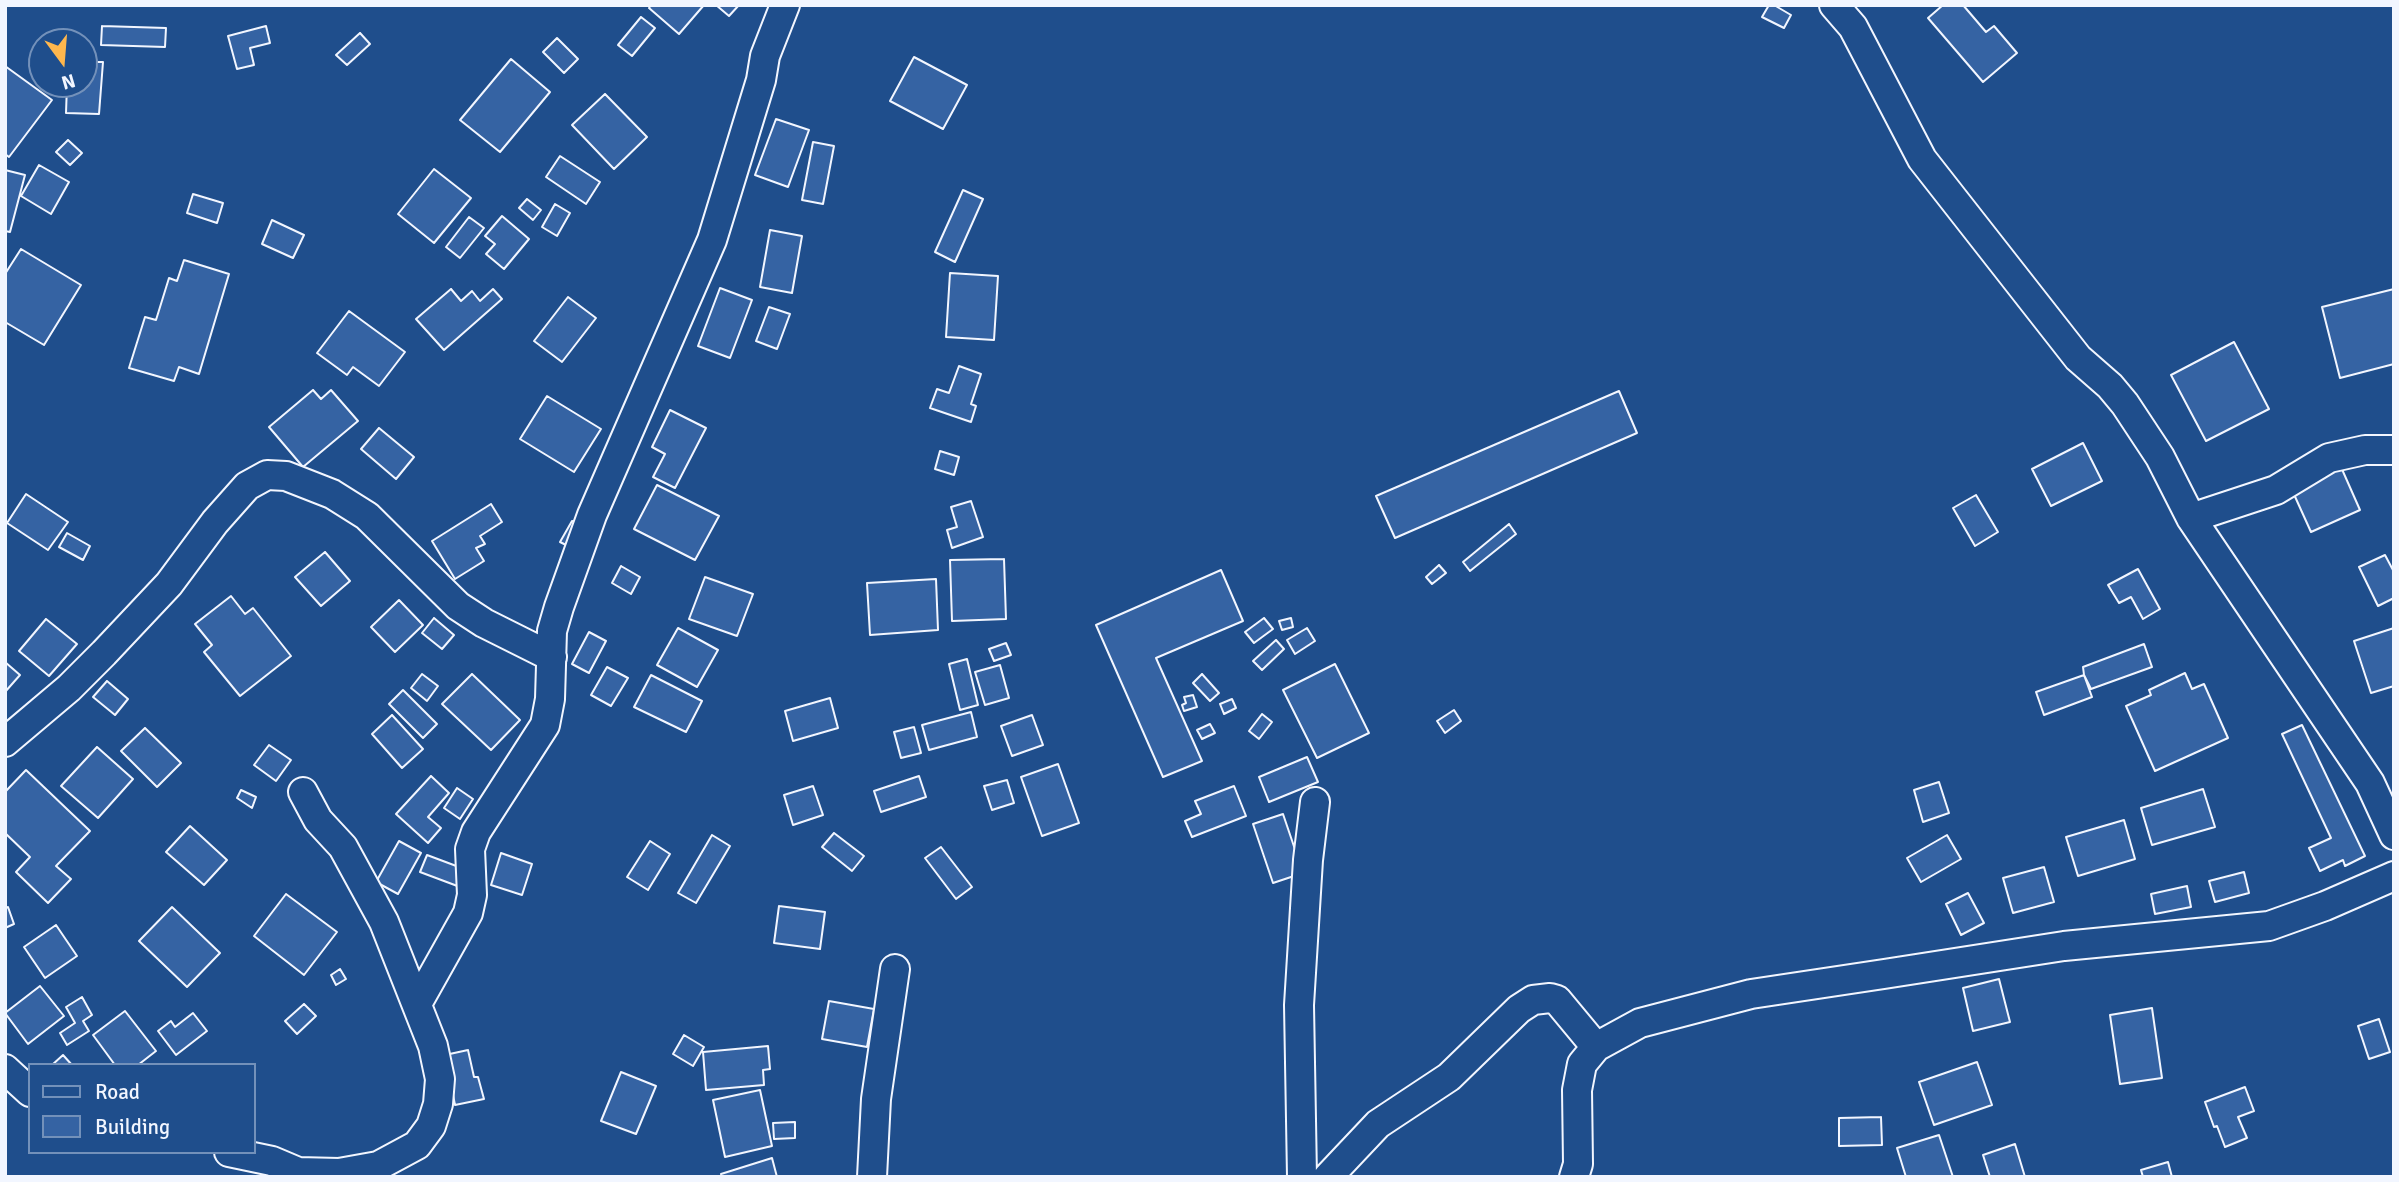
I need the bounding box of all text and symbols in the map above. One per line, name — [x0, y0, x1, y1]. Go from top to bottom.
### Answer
north arrow — [28, 28, 98, 98]
text: N — [59, 68, 78, 95]
legend — [28, 1063, 256, 1154]
text: Road — [95, 1079, 140, 1105]
text: Building — [95, 1114, 170, 1140]

